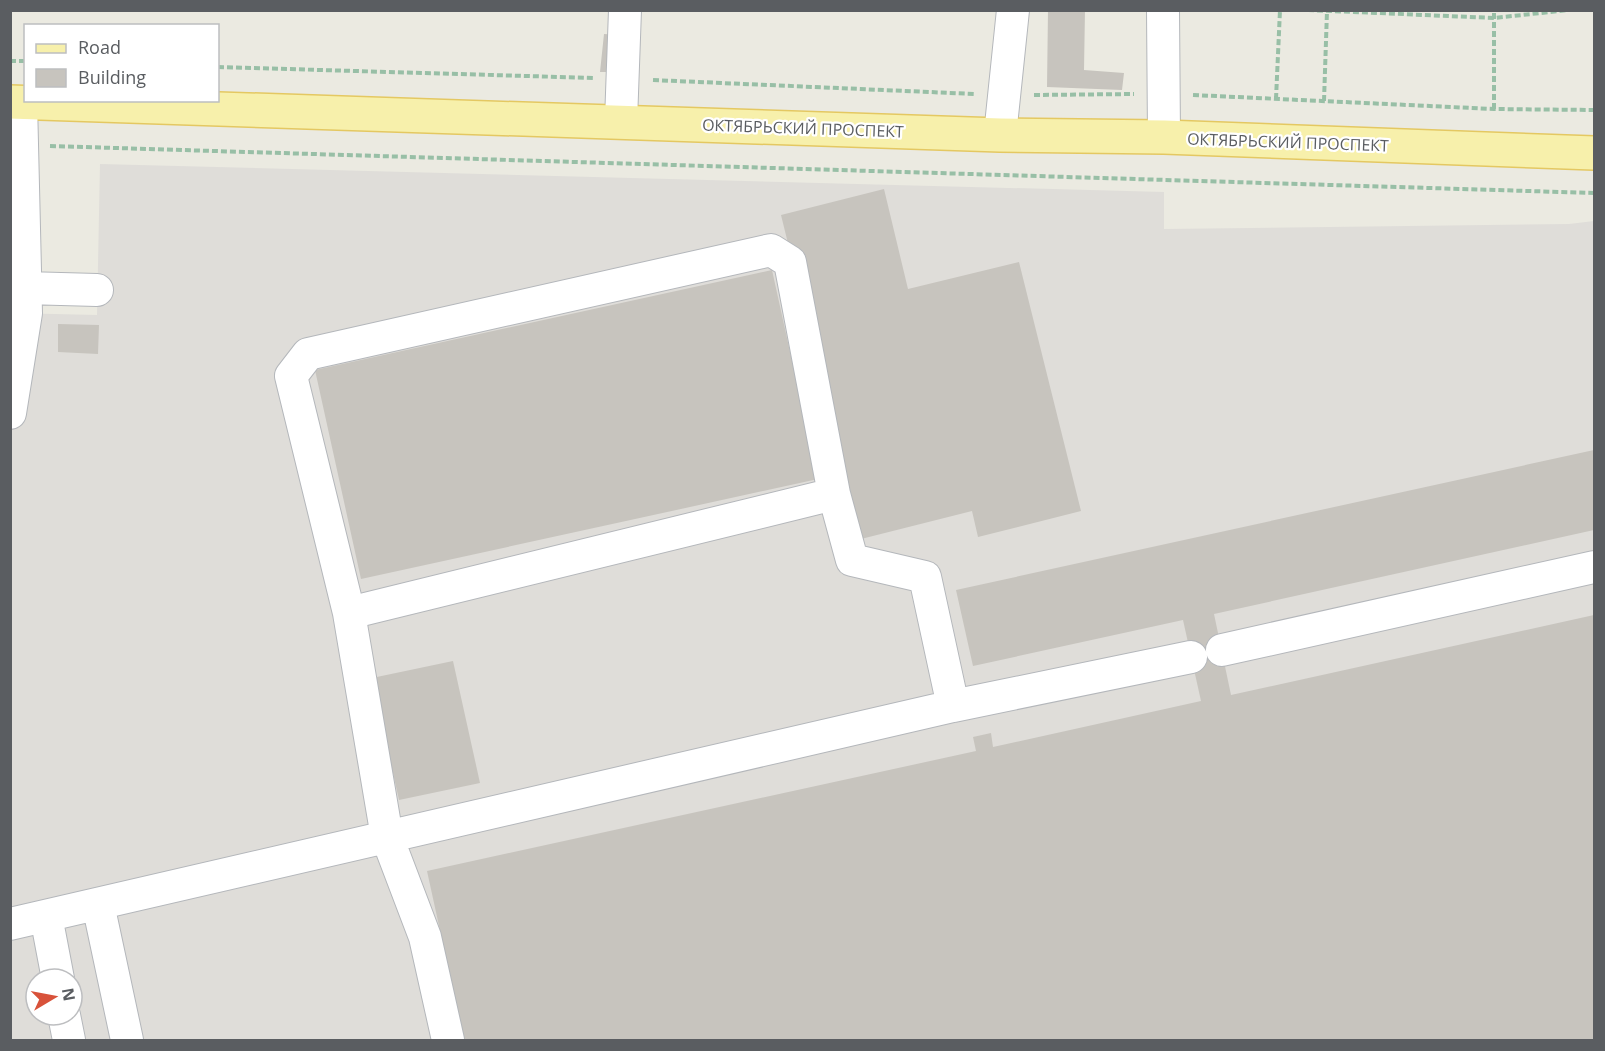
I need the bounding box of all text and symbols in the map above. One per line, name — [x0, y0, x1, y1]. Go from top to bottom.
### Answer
legend — [24, 24, 219, 102]
text: Road — [78, 35, 121, 59]
text: Building — [78, 65, 146, 89]
street label: ОКТЯБРЬСКИЙ ПРОСПЕКТ — [702, 113, 904, 143]
street label: ОКТЯБРЬСКИЙ ПРОСПЕКТ — [1187, 127, 1389, 157]
north arrow — [24, 967, 84, 1027]
text: N — [57, 986, 81, 1003]

